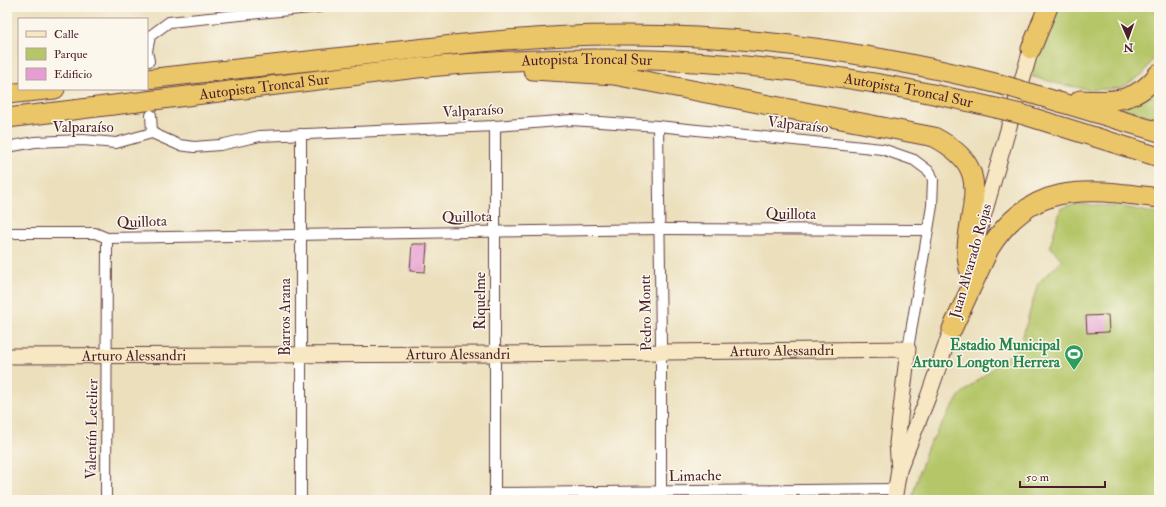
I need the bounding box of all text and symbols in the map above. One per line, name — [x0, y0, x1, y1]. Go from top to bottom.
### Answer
legend — [18, 18, 148, 90]
north arrow — [1108, 18, 1148, 58]
text: Calle — [54, 27, 79, 42]
text: N — [1122, 41, 1134, 54]
text: Parque — [54, 47, 88, 62]
street label: Autopista Troncal Sur — [520, 49, 653, 70]
text: Edificio — [54, 67, 92, 82]
street label: Autopista Troncal Sur — [197, 69, 331, 104]
street label: Autopista Troncal Sur — [842, 69, 975, 112]
street label: Valparaíso — [442, 100, 504, 123]
street label: Valparaíso — [766, 112, 829, 139]
street label: Valparaíso — [52, 118, 114, 138]
street label: Juan Alvarado Rojas — [945, 201, 997, 322]
street label: Quillota — [766, 205, 817, 224]
street label: Quillota — [442, 207, 493, 227]
street label: Quillota — [117, 212, 168, 232]
street label: Riquelme — [471, 272, 490, 330]
street label: Pedro Montt — [636, 274, 656, 352]
street label: Barros Arana — [276, 277, 295, 356]
place label: Estadio Municipal Arturo Longton Herrera — [912, 336, 1061, 373]
street label: Arturo Alessandri — [729, 340, 834, 361]
sports icon: Estadio Municipal Arturo Longton Herrera — [1063, 343, 1085, 371]
street label: Arturo Alessandri — [405, 344, 510, 364]
street label: Arturo Alessandri — [81, 346, 186, 365]
street label: Valentín Letelier — [82, 378, 102, 480]
scale bar — [1020, 463, 1105, 489]
street label: Limache — [668, 466, 722, 486]
text: 50 m — [1026, 470, 1050, 485]

